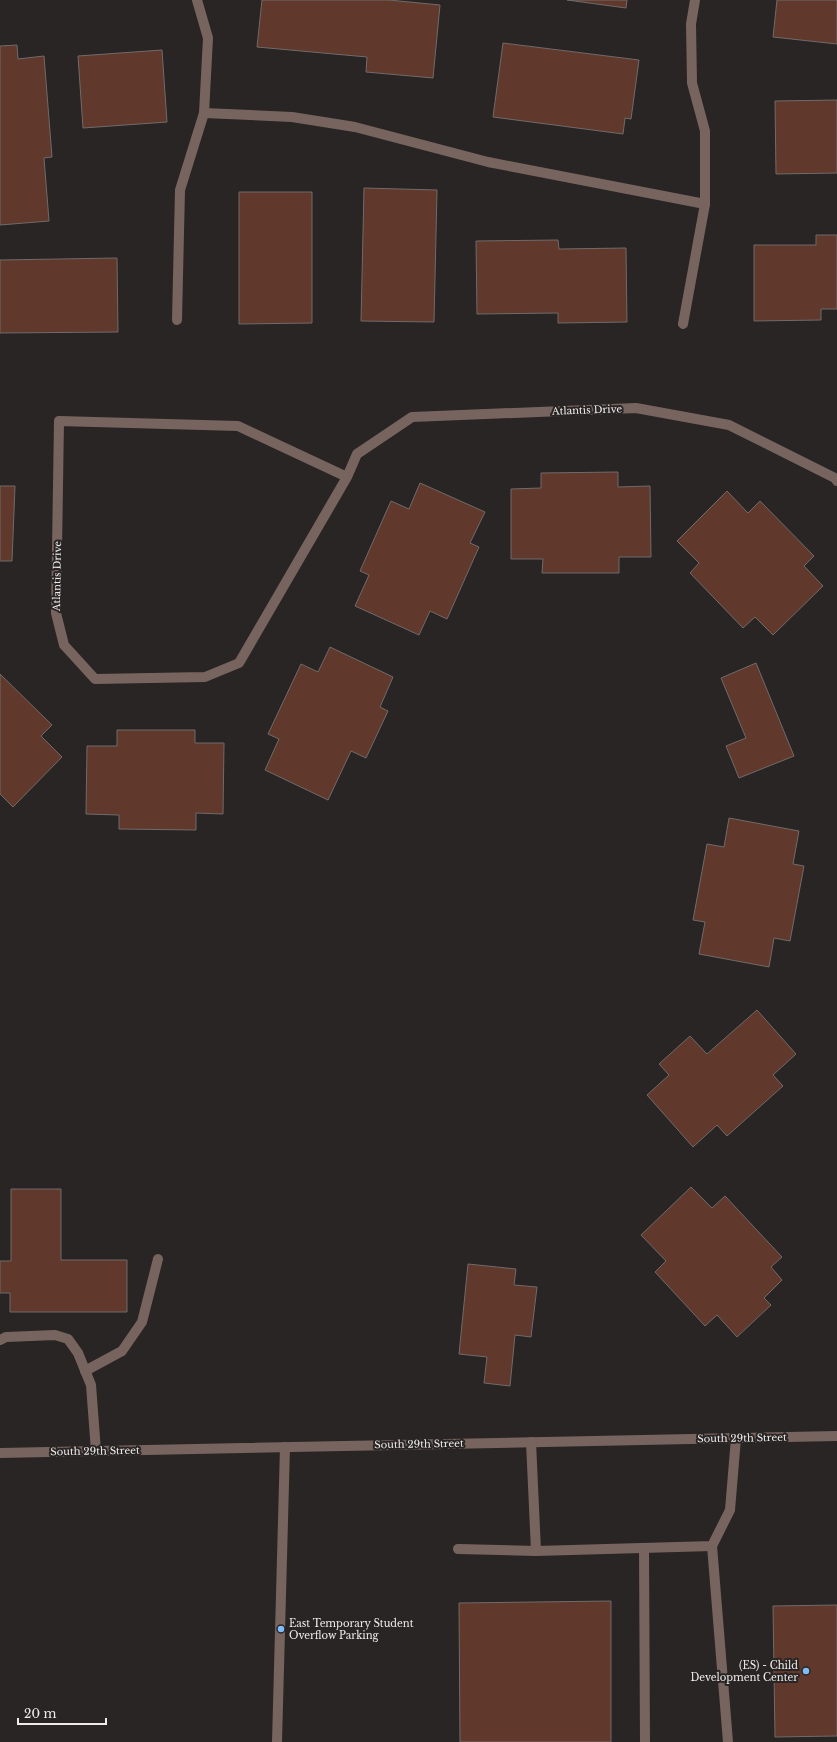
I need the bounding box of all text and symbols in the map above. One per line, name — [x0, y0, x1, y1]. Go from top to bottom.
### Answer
street label: Atlantis Drive — [551, 402, 623, 418]
street label: Atlantis Drive — [50, 540, 64, 612]
street label: South 29th Street — [697, 1431, 787, 1445]
street label: South 29th Street — [374, 1437, 464, 1451]
street label: South 29th Street — [50, 1444, 140, 1458]
place label: East Temporary Student Overflow Parking — [289, 1617, 414, 1642]
marker: East Temporary Student Overflow Parking — [276, 1624, 286, 1634]
place label: (ES) - Child Development Center — [690, 1659, 798, 1684]
marker: (ES) - Child Development Center — [801, 1666, 811, 1676]
scale bar — [18, 1700, 106, 1726]
text: 20 m — [24, 1706, 56, 1721]

